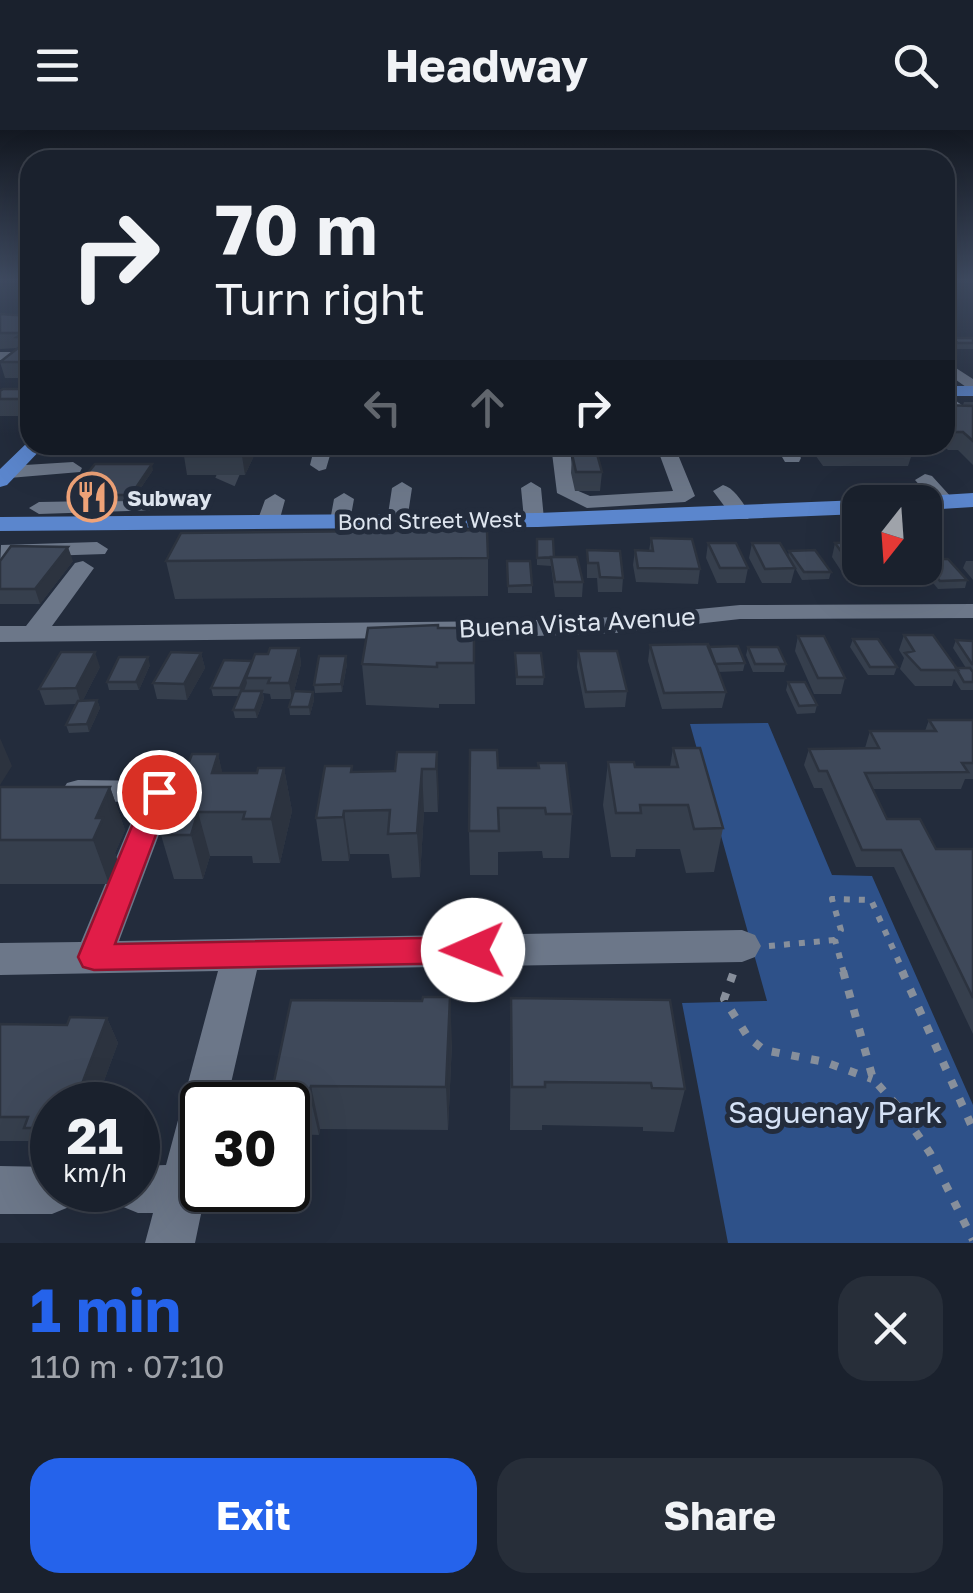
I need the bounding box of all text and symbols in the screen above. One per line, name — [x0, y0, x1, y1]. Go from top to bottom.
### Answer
icon: menu — [30, 38, 85, 93]
text: Headway — [385, 38, 588, 92]
icon: search — [888, 38, 943, 93]
text: 70 m — [215, 186, 377, 270]
icon: right — [50, 190, 180, 320]
text: Turn right — [215, 271, 425, 325]
icon: left — [355, 380, 410, 435]
icon: ahead — [460, 380, 515, 435]
icon: right — [565, 380, 620, 435]
restaurant icon: Subway — [66, 471, 118, 523]
place label: Subway — [127, 484, 212, 511]
north arrow — [842, 485, 942, 585]
map controls — [842, 485, 942, 585]
street label: Bond Street West — [337, 505, 523, 535]
street label: Buena Vista Avenue — [458, 600, 696, 644]
pin — [117, 750, 202, 835]
icon: arrive — [132, 765, 187, 820]
position arrow — [421, 898, 525, 1002]
speed limit sign: 30 — [180, 1082, 310, 1212]
park label: Saguenay Park — [728, 1094, 942, 1130]
text: 21 — [67, 1105, 123, 1165]
text: km/h — [63, 1157, 127, 1188]
text: 1 min — [30, 1273, 181, 1345]
button: close — [838, 1276, 943, 1381]
text: 110 m · 07:10 — [30, 1347, 225, 1385]
button: Exit — [30, 1458, 477, 1573]
button: Share — [497, 1458, 943, 1573]

